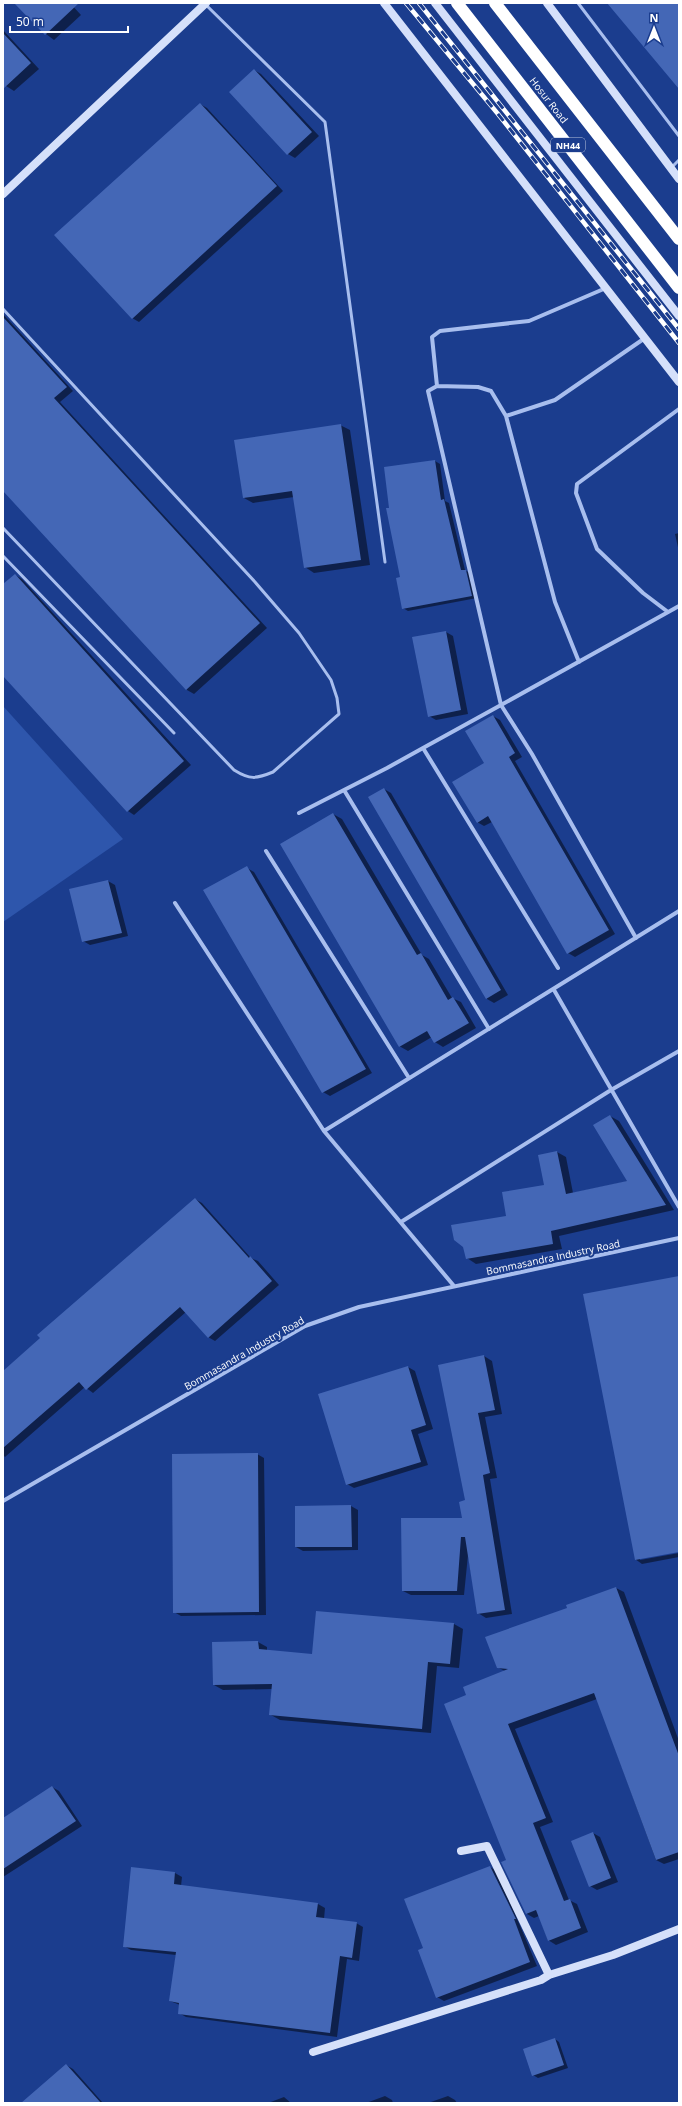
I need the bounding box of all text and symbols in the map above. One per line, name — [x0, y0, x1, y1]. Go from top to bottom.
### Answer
scale bar — [10, 8, 128, 34]
north arrow — [634, 8, 674, 48]
text: N — [650, 10, 658, 25]
text: 50 m — [16, 13, 44, 30]
street label: Hosur Road — [527, 74, 571, 126]
road number: NH44 — [551, 138, 585, 152]
street label: Bommasandra Industry Road — [485, 1236, 621, 1278]
street label: Bommasandra Industry Road — [181, 1313, 307, 1393]

